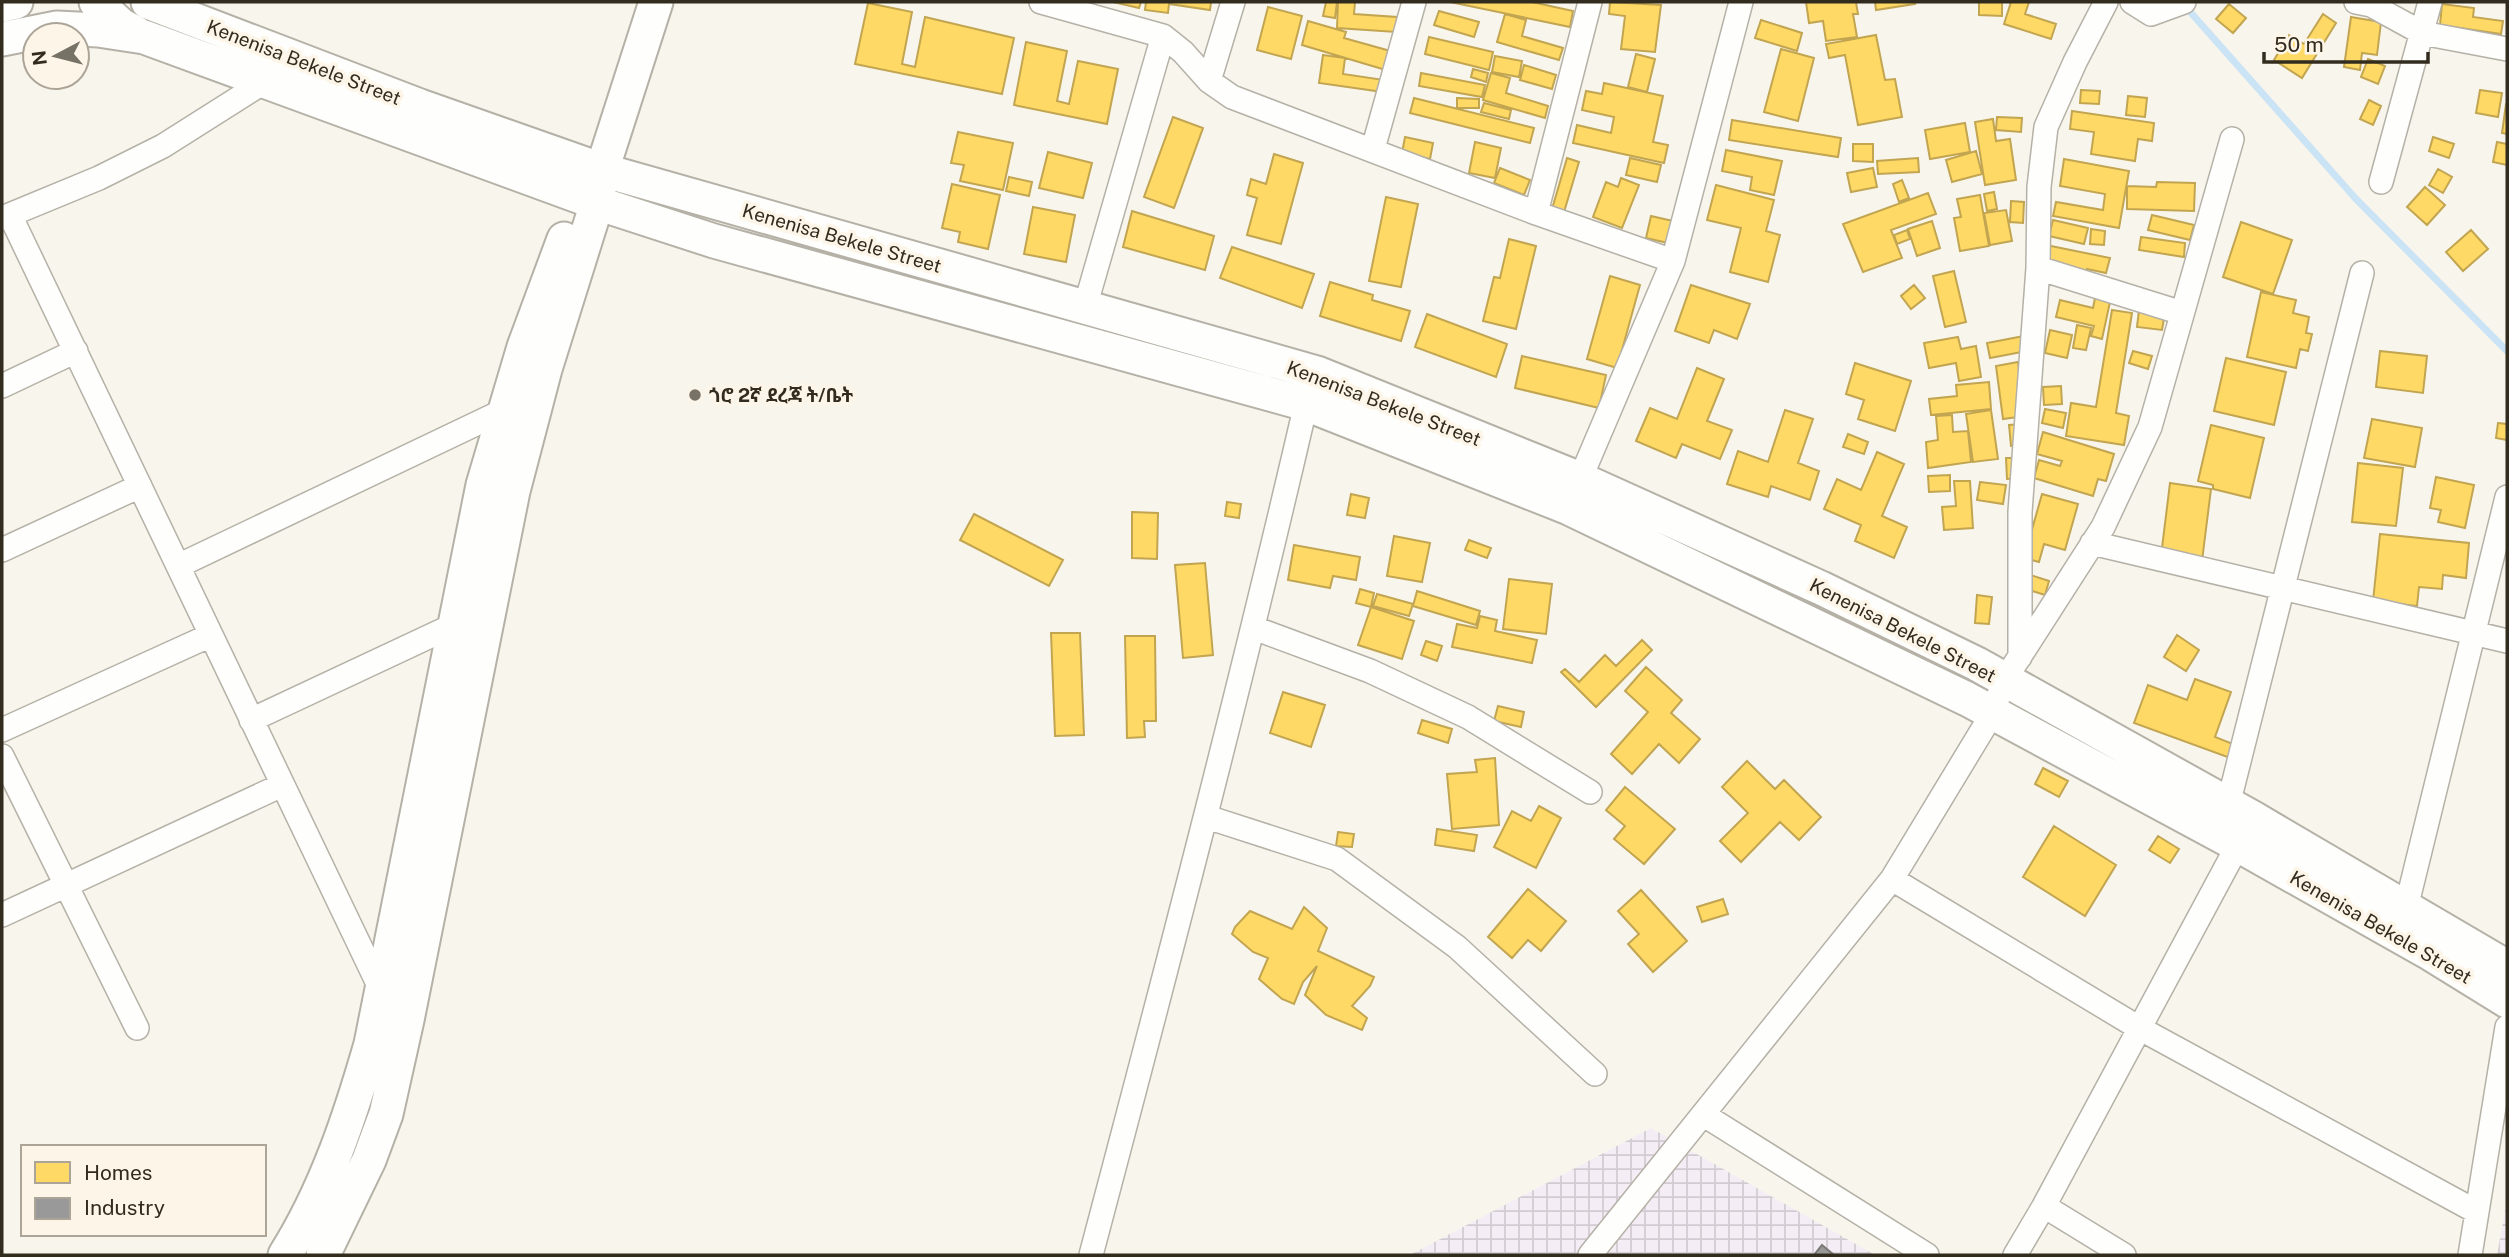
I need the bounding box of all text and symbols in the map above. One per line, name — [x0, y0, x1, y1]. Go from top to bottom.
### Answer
street label: Kenenisa Bekele Street — [204, 15, 404, 109]
north arrow — [21, 21, 91, 91]
scale bar — [2264, 21, 2428, 65]
text: 50 m — [2274, 32, 2324, 57]
text: N — [27, 49, 51, 67]
street label: Kenenisa Bekele Street — [740, 199, 944, 277]
street label: Kenenisa Bekele Street — [1284, 356, 1484, 450]
place label: ጎሮ 2ኛ ደረጃ ት/ቤት — [709, 384, 853, 406]
marker: ጎሮ 2ኛ ደረጃ ት/ቤት — [687, 387, 703, 403]
street label: Kenenisa Bekele Street — [1806, 573, 2000, 687]
street label: Kenenisa Bekele Street — [2286, 866, 2476, 988]
legend — [21, 1145, 266, 1236]
text: Homes — [84, 1160, 152, 1185]
text: Industry — [84, 1195, 165, 1220]

